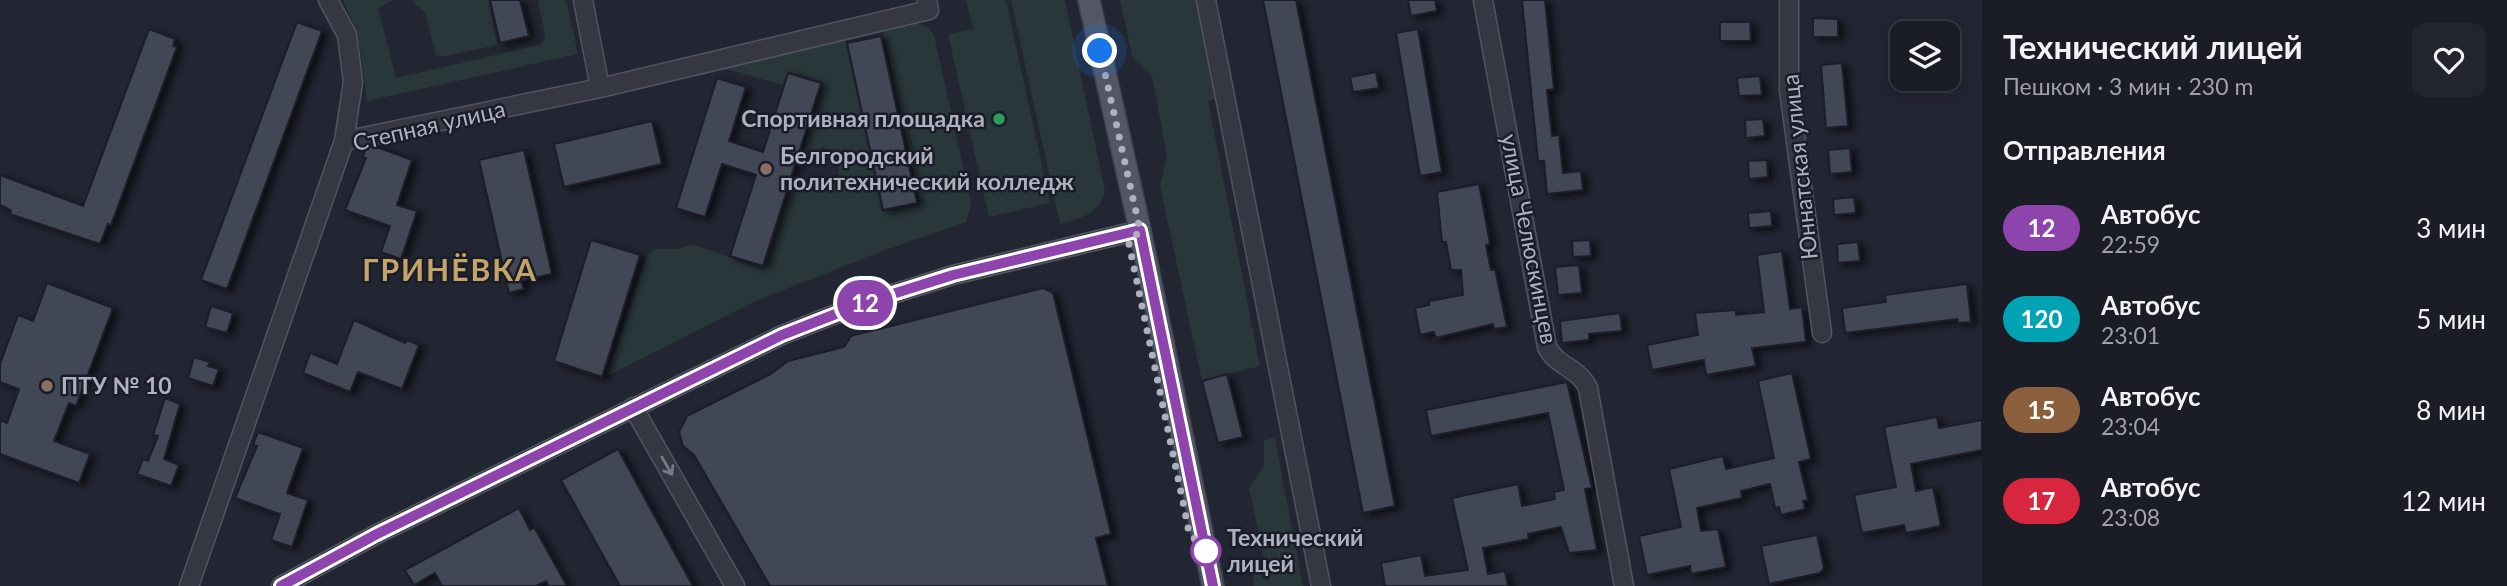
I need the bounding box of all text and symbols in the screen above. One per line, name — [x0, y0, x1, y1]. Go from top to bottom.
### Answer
map controls — [1890, 21, 1960, 91]
button: layers — [1890, 21, 1960, 91]
button: heart — [2412, 23, 2486, 97]
text: Технический лицей — [2003, 26, 2303, 66]
your location — [1082, 33, 1117, 68]
text: Пешком · 3 мин · 230 m — [2003, 72, 2253, 100]
street label: Юннатская улица — [1775, 73, 1823, 261]
street label: Степная улица — [350, 94, 508, 156]
place label: Спортивная площадка — [741, 104, 985, 132]
marker: Спортивная площадка — [991, 111, 1007, 127]
street label: улица Челюскинцев — [1496, 131, 1564, 346]
text: Отправления — [2003, 134, 2166, 166]
place label: Белгородский политехнический колледж — [780, 141, 1074, 195]
marker: Белгородский политехнический колледж — [758, 161, 774, 177]
text: Автобус — [2101, 198, 2200, 230]
text: 3 мин — [2416, 212, 2486, 244]
text: 12 — [2028, 213, 2055, 242]
text: 22:59 — [2101, 230, 2160, 258]
district label: ГРИНЁВКА — [362, 251, 538, 287]
line badge: 12 — [834, 280, 896, 326]
text: 12 — [851, 288, 879, 317]
text: Автобус — [2101, 289, 2200, 321]
text: 5 мин — [2416, 303, 2486, 335]
text: 120 — [2021, 304, 2062, 333]
text: 23:01 — [2101, 321, 2160, 349]
place label: ПТУ № 10 — [61, 371, 172, 399]
marker: ПТУ № 10 — [39, 378, 55, 394]
text: Автобус — [2101, 380, 2200, 412]
text: 8 мин — [2416, 394, 2486, 426]
text: 15 — [2028, 395, 2055, 424]
text: 23:04 — [2101, 412, 2160, 440]
one-way arrow — [661, 455, 674, 476]
text: Автобус — [2101, 471, 2200, 503]
text: 12 мин — [2401, 485, 2486, 517]
text: 17 — [2028, 486, 2055, 515]
text: 23:08 — [2101, 503, 2160, 531]
place label: Технический лицей — [1227, 523, 1363, 577]
marker: Технический лицей — [1191, 536, 1221, 566]

